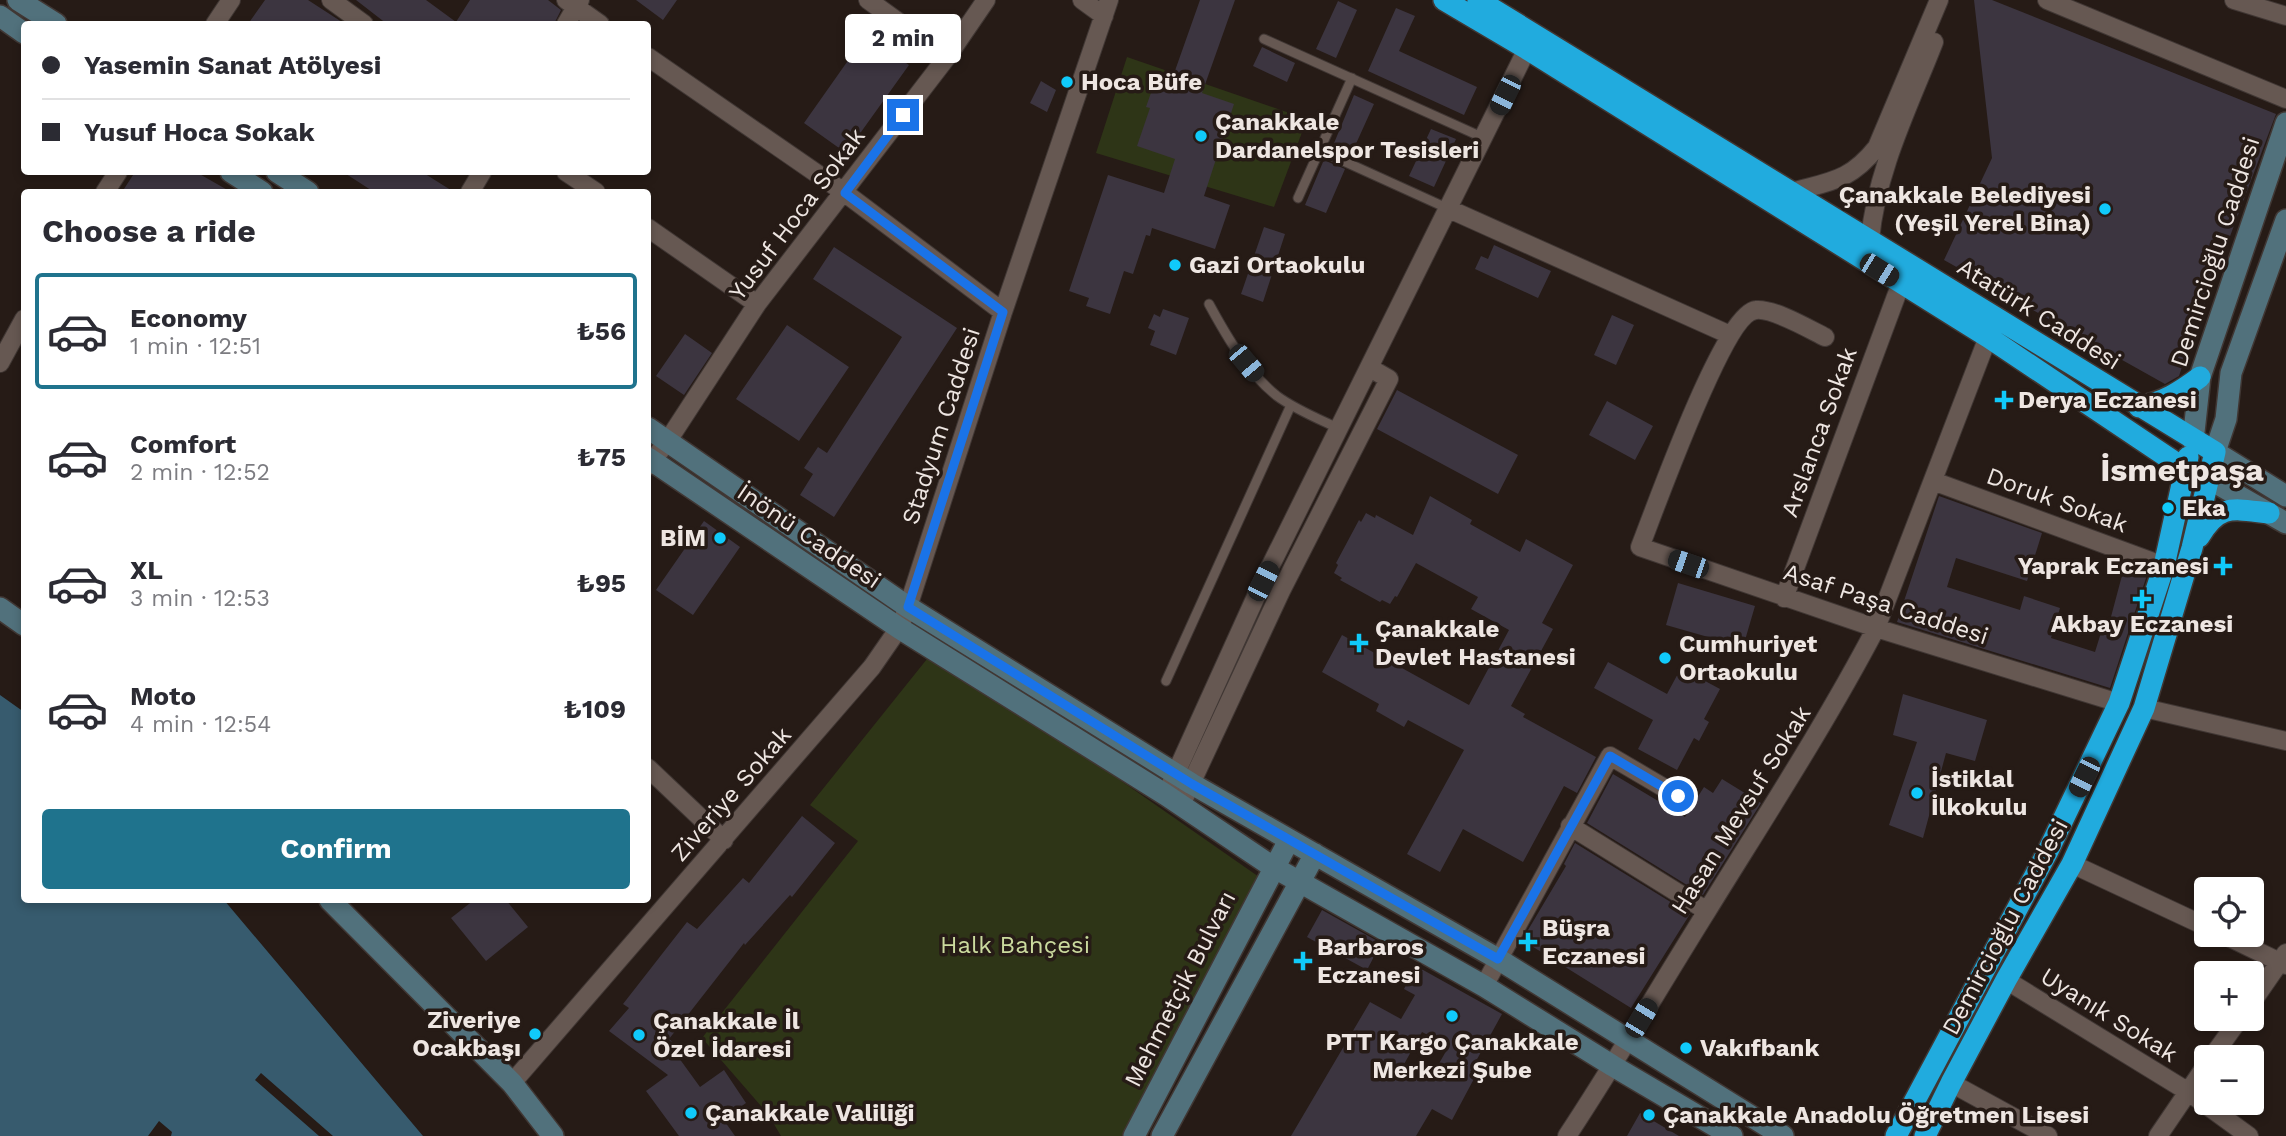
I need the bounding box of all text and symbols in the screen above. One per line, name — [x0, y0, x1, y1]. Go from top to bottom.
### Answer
callout: 2 min — [845, 13, 961, 62]
text: 2 min — [872, 25, 934, 52]
text: Yasemin Sanat Atölyesi — [84, 50, 381, 80]
place label: Hoca Büfe — [1081, 68, 1202, 96]
car — [1487, 72, 1524, 118]
marker: Hoca Büfe — [1059, 74, 1075, 90]
route end — [887, 99, 919, 131]
place label: Çanakkale Dardanelspor Tesisleri — [1215, 108, 1479, 164]
text: Yusuf Hoca Sokak — [84, 117, 315, 147]
street label: Yusuf Hoca Sokak — [723, 122, 871, 306]
marker: Çanakkale Dardanelspor Tesisleri — [1193, 128, 1209, 144]
street label: Demircioğlu Caddesi — [2165, 133, 2265, 371]
place label: Çanakkale Belediyesi (Yeşil Yerel Bina) — [1839, 181, 2091, 237]
marker: Çanakkale Belediyesi (Yeşil Yerel Bina) — [2097, 201, 2113, 217]
text: Choose a ride — [42, 212, 256, 250]
car — [1856, 250, 1903, 290]
place label: Gazi Ortaokulu — [1189, 251, 1365, 279]
street label: Atatürk Caddesi — [1952, 253, 2126, 375]
marker: Gazi Ortaokulu — [1167, 257, 1183, 273]
icon: car — [46, 300, 109, 363]
text: Economy — [130, 303, 247, 333]
text: ₺56 — [576, 316, 626, 346]
street label: Stadyum Caddesi — [896, 324, 986, 528]
text: 1 min · 12:51 — [130, 333, 261, 360]
car — [1225, 340, 1268, 386]
street label: Arslanca Sokak — [1775, 343, 1863, 521]
place label: Derya Eczanesi — [2018, 386, 2197, 414]
marker: Derya Eczanesi — [1996, 392, 2012, 408]
icon: car — [46, 426, 109, 489]
text: Comfort — [130, 429, 236, 459]
text: ₺75 — [577, 442, 626, 472]
district label: İsmetpaşa — [2100, 451, 2264, 489]
text: 2 min · 12:52 — [130, 459, 270, 486]
street label: Doruk Sokak — [1983, 462, 2132, 539]
street label: İnönü Caddesi — [732, 478, 886, 594]
place label: Eka — [2182, 494, 2226, 522]
marker: Eka — [2160, 500, 2176, 516]
place label: BİM — [660, 524, 706, 552]
marker: BİM — [712, 530, 728, 546]
car — [1665, 547, 1712, 581]
icon: car — [46, 552, 109, 615]
place label: Yaprak Eczanesi — [2018, 552, 2209, 580]
text: XL — [130, 555, 163, 585]
car — [1245, 558, 1282, 604]
street label: Asaf Paşa Caddesi — [1780, 558, 1992, 650]
marker: Yaprak Eczanesi — [2215, 558, 2231, 574]
text: ₺95 — [577, 568, 626, 598]
text: 3 min · 12:53 — [130, 585, 270, 612]
marker: Akbay Eczanesi — [2134, 591, 2150, 607]
place label: Akbay Eczanesi — [2051, 610, 2233, 638]
place label: Çanakkale Devlet Hastanesi — [1375, 615, 1576, 671]
place label: Cumhuriyet Ortaokulu — [1679, 630, 1818, 686]
marker: Çanakkale Devlet Hastanesi — [1349, 633, 1369, 653]
marker: Cumhuriyet Ortaokulu — [1657, 650, 1673, 666]
icon: car — [46, 678, 109, 741]
text: Moto — [130, 681, 196, 711]
text: ₺109 — [564, 694, 626, 724]
street label: Hasan Mevsuf Sokak — [1665, 700, 1817, 920]
text: 4 min · 12:54 — [130, 711, 271, 738]
street label: Ziveriye Sokak — [665, 721, 797, 867]
car — [2066, 754, 2103, 800]
place label: İstiklal İlkokulu — [1931, 765, 2027, 821]
route start — [1662, 780, 1694, 812]
marker: İstiklal İlkokulu — [1909, 785, 1925, 801]
button: Confirm — [42, 809, 630, 889]
street label: Demircioğlu Caddesi — [1936, 814, 2074, 1040]
map controls — [2194, 877, 2264, 1115]
button: locate — [2194, 877, 2264, 947]
street label: Mehmetçik Bulvarı — [1119, 887, 1241, 1091]
place label: Büşra Eczanesi — [1542, 914, 1645, 970]
park label: Halk Bahçesi — [940, 931, 1090, 959]
place label: Barbaros Eczanesi — [1317, 933, 1424, 989]
marker: Büşra Eczanesi — [1520, 934, 1536, 950]
marker: Barbaros Eczanesi — [1295, 953, 1311, 969]
button: + — [2194, 961, 2264, 1031]
street label: Uyanık Sokak — [2036, 962, 2183, 1068]
car — [1622, 995, 1661, 1041]
place label: Ziveriye Ocakbaşı — [412, 1006, 521, 1062]
place label: Çanakkale İl Özel İdaresi — [653, 1007, 800, 1063]
marker: PTT Kargo Çanakkale Merkezi Şube — [1444, 1008, 1460, 1024]
marker: Ziveriye Ocakbaşı — [527, 1026, 543, 1042]
marker: Çanakkale İl Özel İdaresi — [631, 1027, 647, 1043]
place label: PTT Kargo Çanakkale Merkezi Şube — [1325, 1028, 1579, 1084]
place label: Vakıfbank — [1700, 1034, 1819, 1062]
marker: Vakıfbank — [1678, 1040, 1694, 1056]
button: − — [2194, 1045, 2264, 1115]
place label: Çanakkale Valiliği — [705, 1099, 915, 1127]
place label: Çanakkale Anadolu Öğretmen Lisesi — [1663, 1101, 2089, 1129]
marker: Çanakkale Valiliği — [683, 1105, 699, 1121]
marker: Çanakkale Anadolu Öğretmen Lisesi — [1641, 1107, 1657, 1123]

